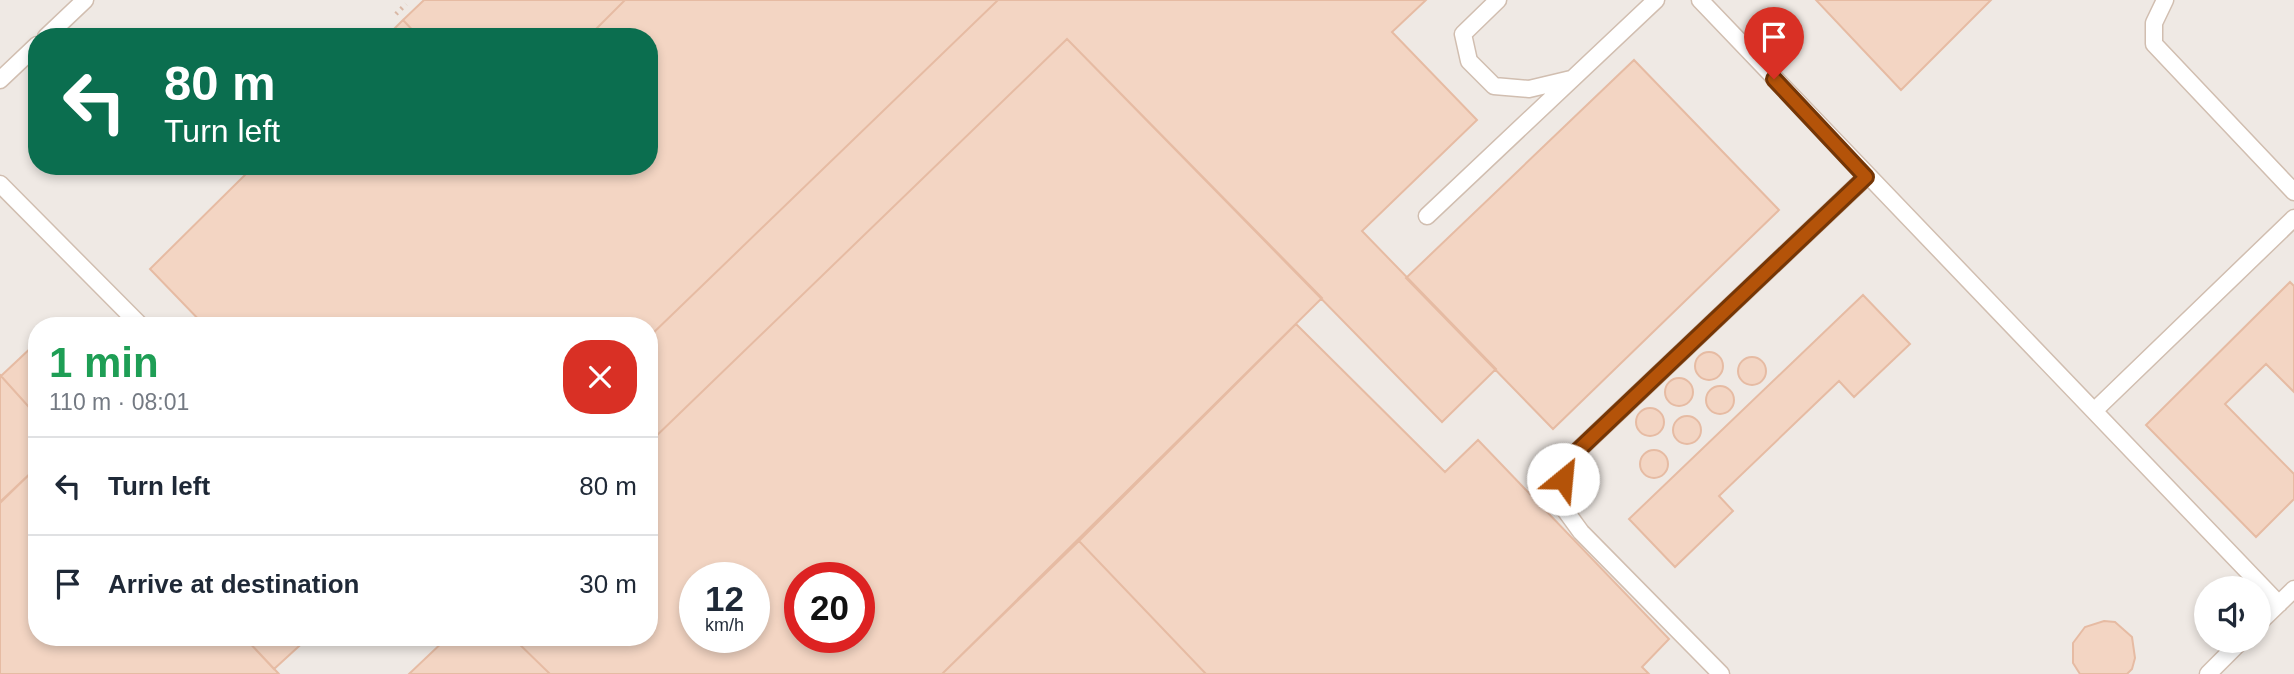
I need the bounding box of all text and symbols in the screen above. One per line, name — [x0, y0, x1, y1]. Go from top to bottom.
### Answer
pin — [1744, 7, 1804, 79]
icon: arrive — [1755, 18, 1793, 56]
icon: left — [49, 56, 140, 147]
text: 80 m — [164, 56, 276, 110]
text: Turn left — [164, 113, 280, 149]
text: 1 min — [49, 339, 159, 386]
button: close — [563, 340, 637, 414]
text: 110 m · 08:01 — [49, 389, 189, 415]
position arrow — [1526, 442, 1600, 516]
icon: left — [49, 467, 87, 505]
text: Turn left — [108, 471, 210, 501]
text: 80 m — [579, 471, 637, 501]
speed limit sign: 20 — [784, 562, 875, 653]
icon: arrive — [49, 565, 87, 603]
text: Arrive at destination — [108, 569, 359, 599]
text: 30 m — [579, 569, 637, 599]
map controls — [2194, 576, 2271, 653]
button: sound — [2194, 576, 2271, 653]
text: 12 — [705, 579, 744, 618]
text: km/h — [705, 615, 744, 635]

